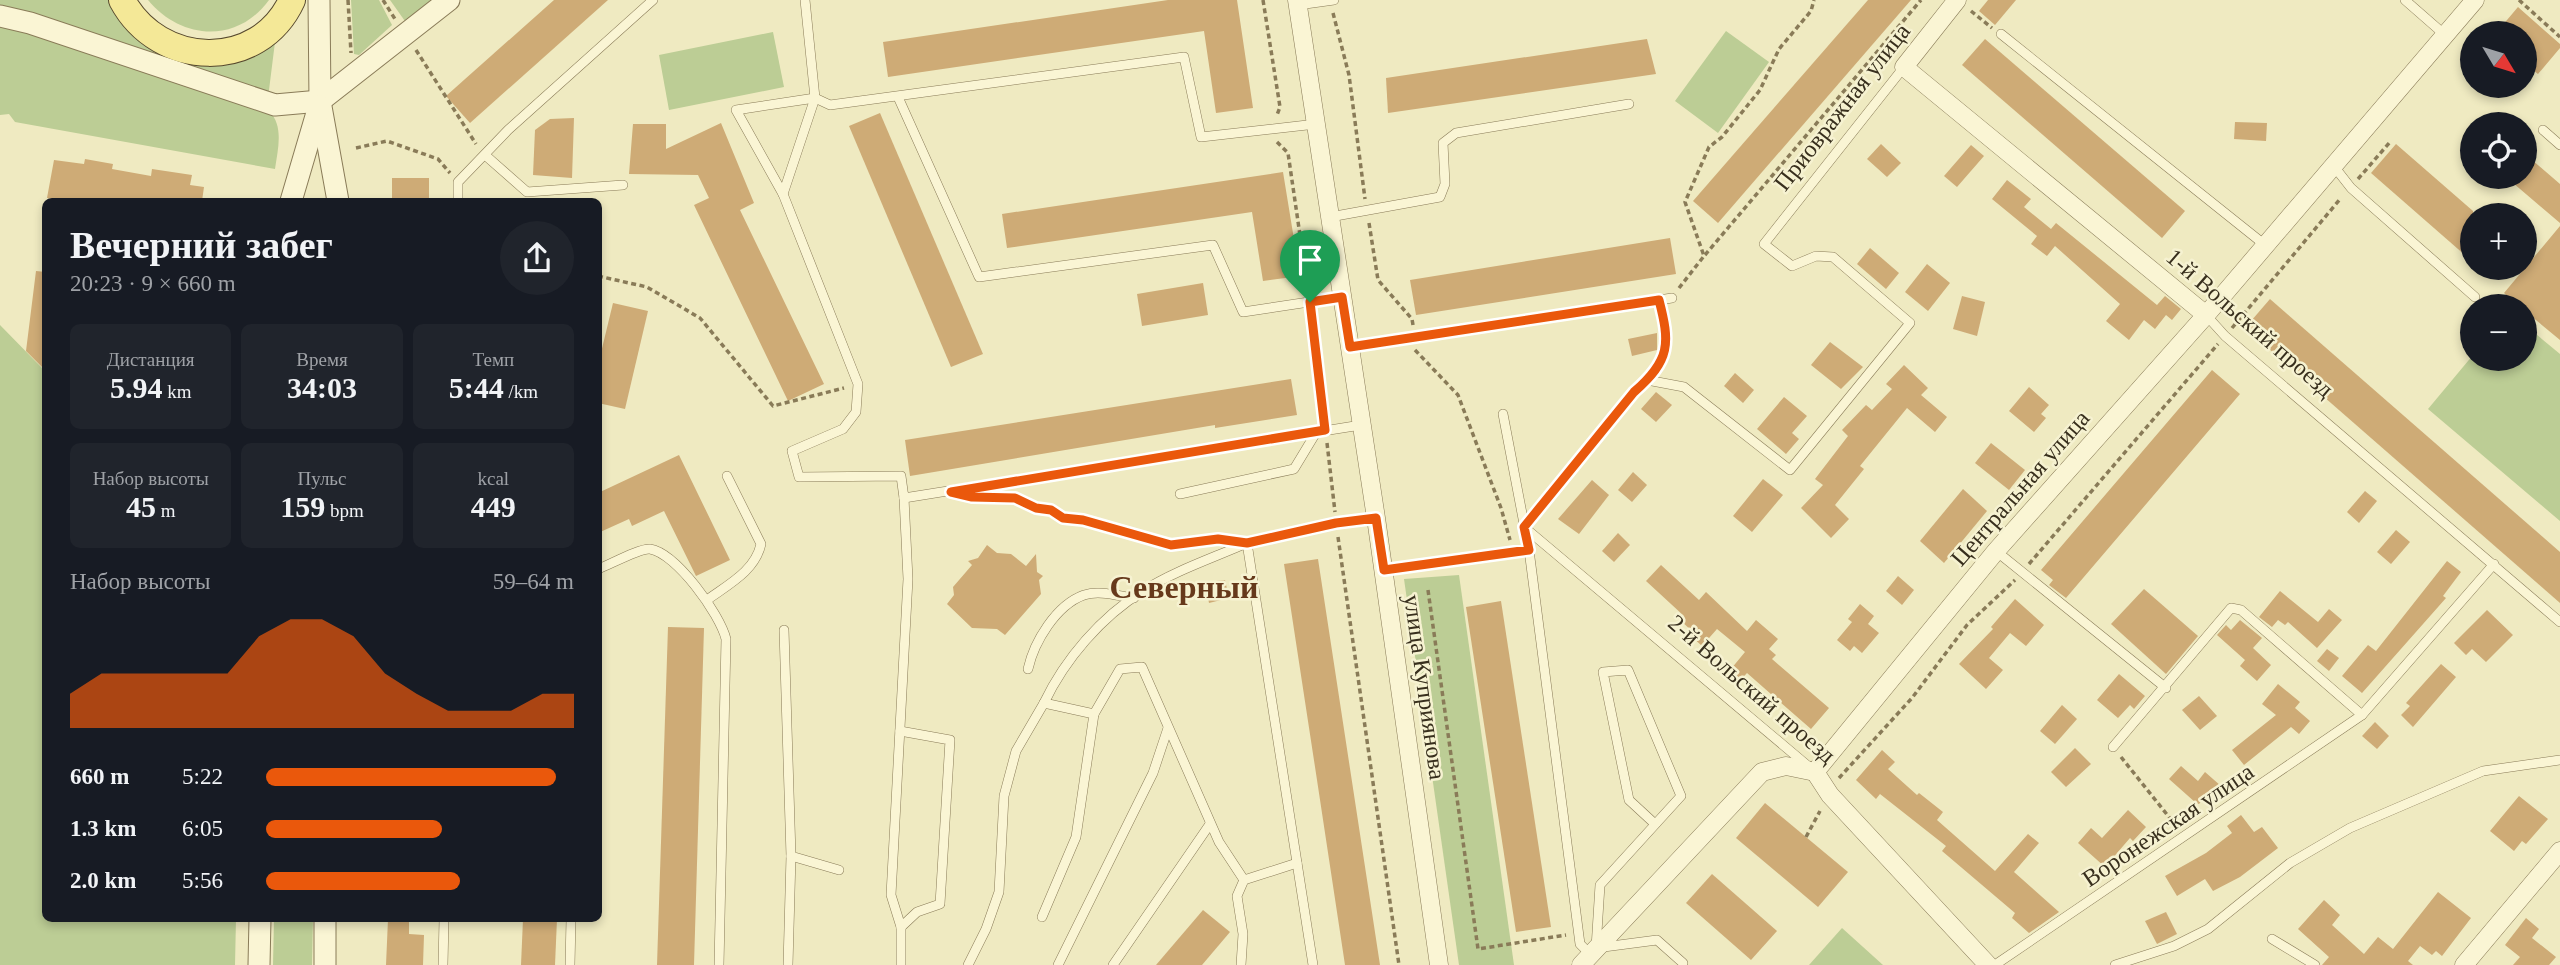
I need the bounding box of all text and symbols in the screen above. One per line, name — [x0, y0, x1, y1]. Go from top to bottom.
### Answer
street label: Приовражная улица — [1769, 18, 1915, 196]
north arrow — [2460, 21, 2538, 98]
map controls — [2460, 21, 2537, 371]
button: locate — [2460, 112, 2537, 189]
button: + — [2460, 203, 2537, 280]
button: share — [500, 221, 574, 295]
text: Вечерний забег — [70, 224, 333, 266]
pin — [1280, 230, 1340, 302]
icon: arrive — [1291, 241, 1329, 279]
street label: 1-й Вольский проезд — [2161, 243, 2339, 403]
text: 20:23 · 9 × 660 m — [70, 271, 236, 296]
button: − — [2460, 294, 2537, 371]
text: Дистанция — [107, 349, 195, 370]
text: Время — [296, 349, 348, 370]
text: Темп — [473, 349, 514, 370]
text: 5.94 — [110, 371, 162, 404]
text: 34:03 — [287, 371, 357, 404]
text: 5:44 — [449, 371, 504, 404]
text: km — [162, 381, 191, 402]
text: /km — [504, 381, 538, 402]
street label: Центральная улица — [1946, 405, 2095, 571]
text: Набор высоты — [93, 468, 209, 489]
text: Пульс — [298, 468, 346, 489]
text: kcal — [477, 468, 509, 489]
text: 45 — [126, 490, 156, 523]
text: 159 — [280, 490, 325, 523]
text: 449 — [471, 490, 516, 523]
text: m — [156, 500, 175, 521]
text: bpm — [325, 500, 364, 521]
text: Набор высоты — [70, 569, 211, 594]
text: 59–64 m — [493, 569, 574, 594]
district label: Северный — [1110, 569, 1258, 605]
street label: улица Куприянова — [1399, 593, 1451, 782]
street label: 2-й Вольский проезд — [1663, 609, 1841, 769]
street label: Воронежская улица — [2078, 758, 2259, 892]
text: 660 m — [70, 764, 129, 789]
text: 5:22 — [182, 764, 223, 789]
text: 1.3 km — [70, 816, 136, 841]
text: 6:05 — [182, 816, 223, 841]
text: 2.0 km — [70, 868, 136, 893]
text: 5:56 — [182, 868, 223, 893]

